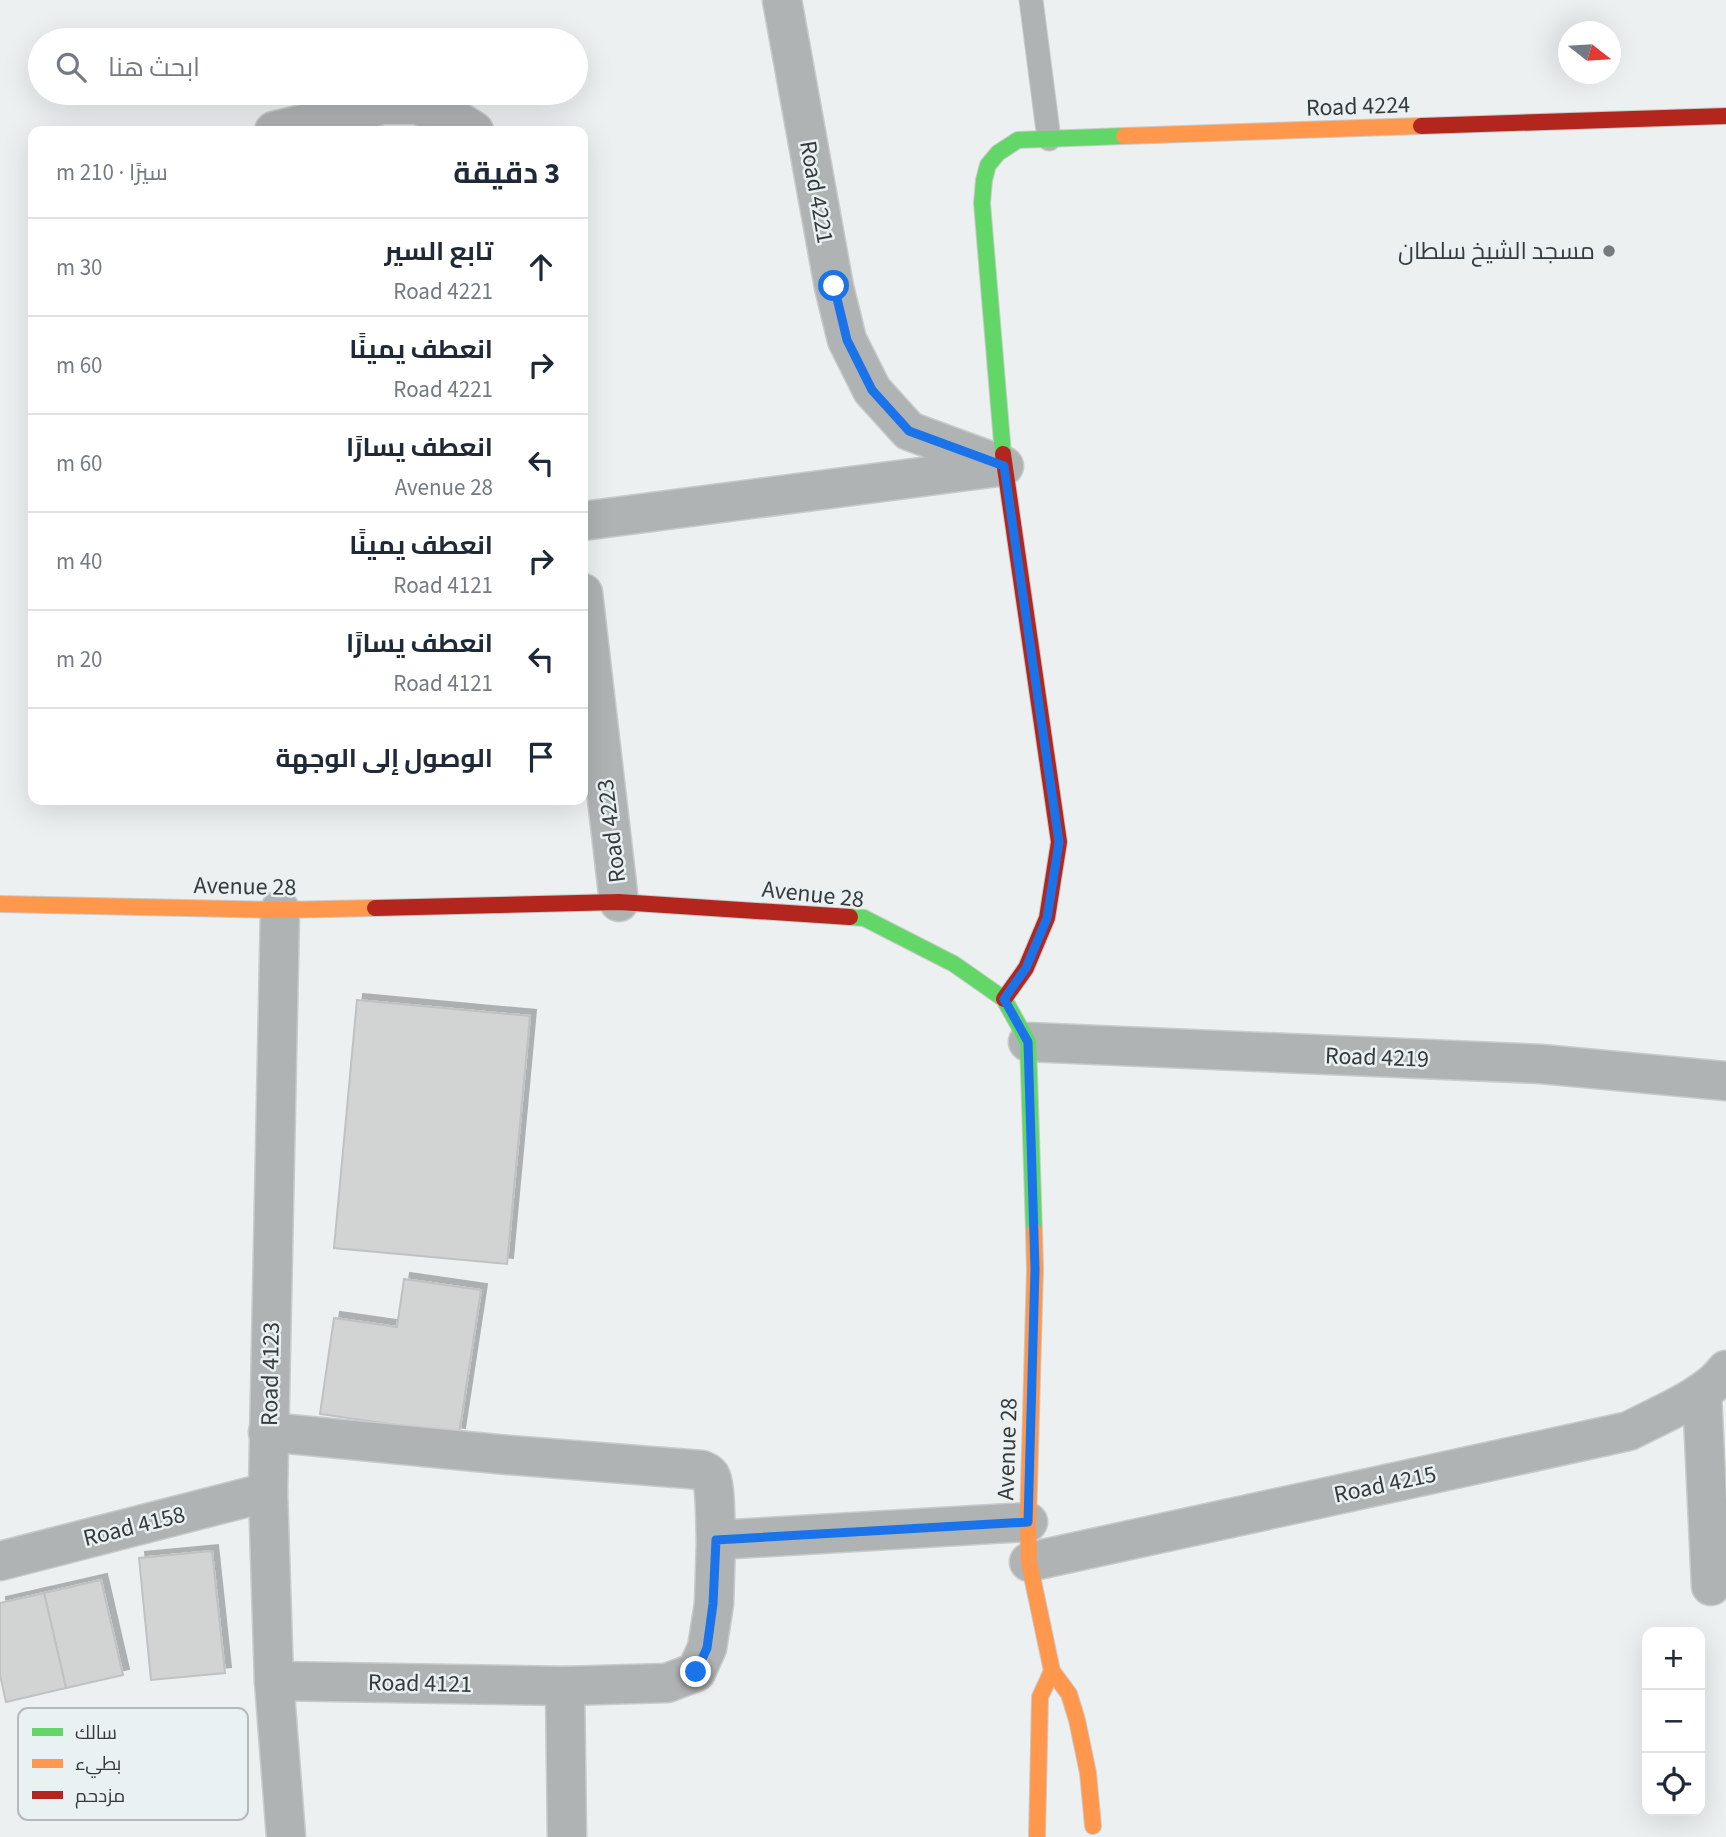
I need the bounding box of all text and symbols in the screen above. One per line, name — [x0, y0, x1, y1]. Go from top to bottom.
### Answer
north arrow — [1558, 21, 1621, 84]
search box — [28, 28, 588, 105]
icon: search — [52, 48, 90, 86]
text: ابحث هنا — [108, 49, 200, 86]
street label: Road 4224 — [1305, 87, 1411, 126]
street label: Road 4221 — [790, 138, 843, 246]
text: 3 دقيقة — [453, 152, 560, 195]
text: سيرًا · 210 m — [56, 156, 168, 189]
text: تابع السير — [384, 233, 493, 270]
place label: مسجد الشيخ سلطان — [1398, 234, 1595, 269]
marker: مسجد الشيخ سلطان — [1601, 243, 1617, 259]
icon: ahead — [522, 248, 560, 286]
text: 30 m — [56, 251, 103, 284]
route start — [818, 270, 849, 301]
text: Road 4221 — [393, 275, 493, 308]
text: انعطف يمينًا — [349, 331, 493, 368]
icon: right — [522, 346, 560, 384]
text: 60 m — [56, 349, 103, 382]
text: Road 4221 — [393, 373, 493, 406]
text: انعطف يسارًا — [346, 429, 493, 466]
icon: left — [522, 444, 560, 482]
text: 60 m — [56, 447, 103, 480]
text: Avenue 28 — [395, 471, 493, 504]
text: انعطف يمينًا — [349, 527, 493, 564]
icon: right — [522, 542, 560, 580]
text: 40 m — [56, 545, 103, 578]
text: Road 4121 — [393, 569, 493, 602]
text: انعطف يسارًا — [346, 625, 493, 662]
icon: left — [522, 640, 560, 678]
text: 20 m — [56, 643, 103, 676]
text: Road 4121 — [393, 667, 493, 700]
icon: arrive — [522, 738, 560, 776]
text: الوصول إلى الوجهة — [275, 740, 493, 777]
street label: Road 4223 — [588, 777, 635, 885]
street label: Avenue 28 — [193, 868, 297, 905]
street label: Avenue 28 — [760, 872, 866, 917]
street label: Road 4219 — [1324, 1038, 1430, 1077]
street label: Road 4123 — [252, 1322, 289, 1426]
street label: Avenue 28 — [988, 1397, 1027, 1501]
street label: Road 4215 — [1331, 1457, 1440, 1512]
street label: Road 4158 — [79, 1497, 189, 1556]
map controls — [1642, 1627, 1705, 1816]
button: + — [1642, 1627, 1705, 1690]
route end — [680, 1656, 711, 1687]
street label: Road 4121 — [368, 1665, 472, 1702]
button: − — [1642, 1690, 1705, 1753]
legend — [18, 1708, 248, 1820]
text: سالك — [75, 1720, 117, 1747]
text: بطيء — [75, 1751, 121, 1778]
button: locate — [1642, 1753, 1705, 1816]
text: مزدحم — [75, 1783, 125, 1810]

